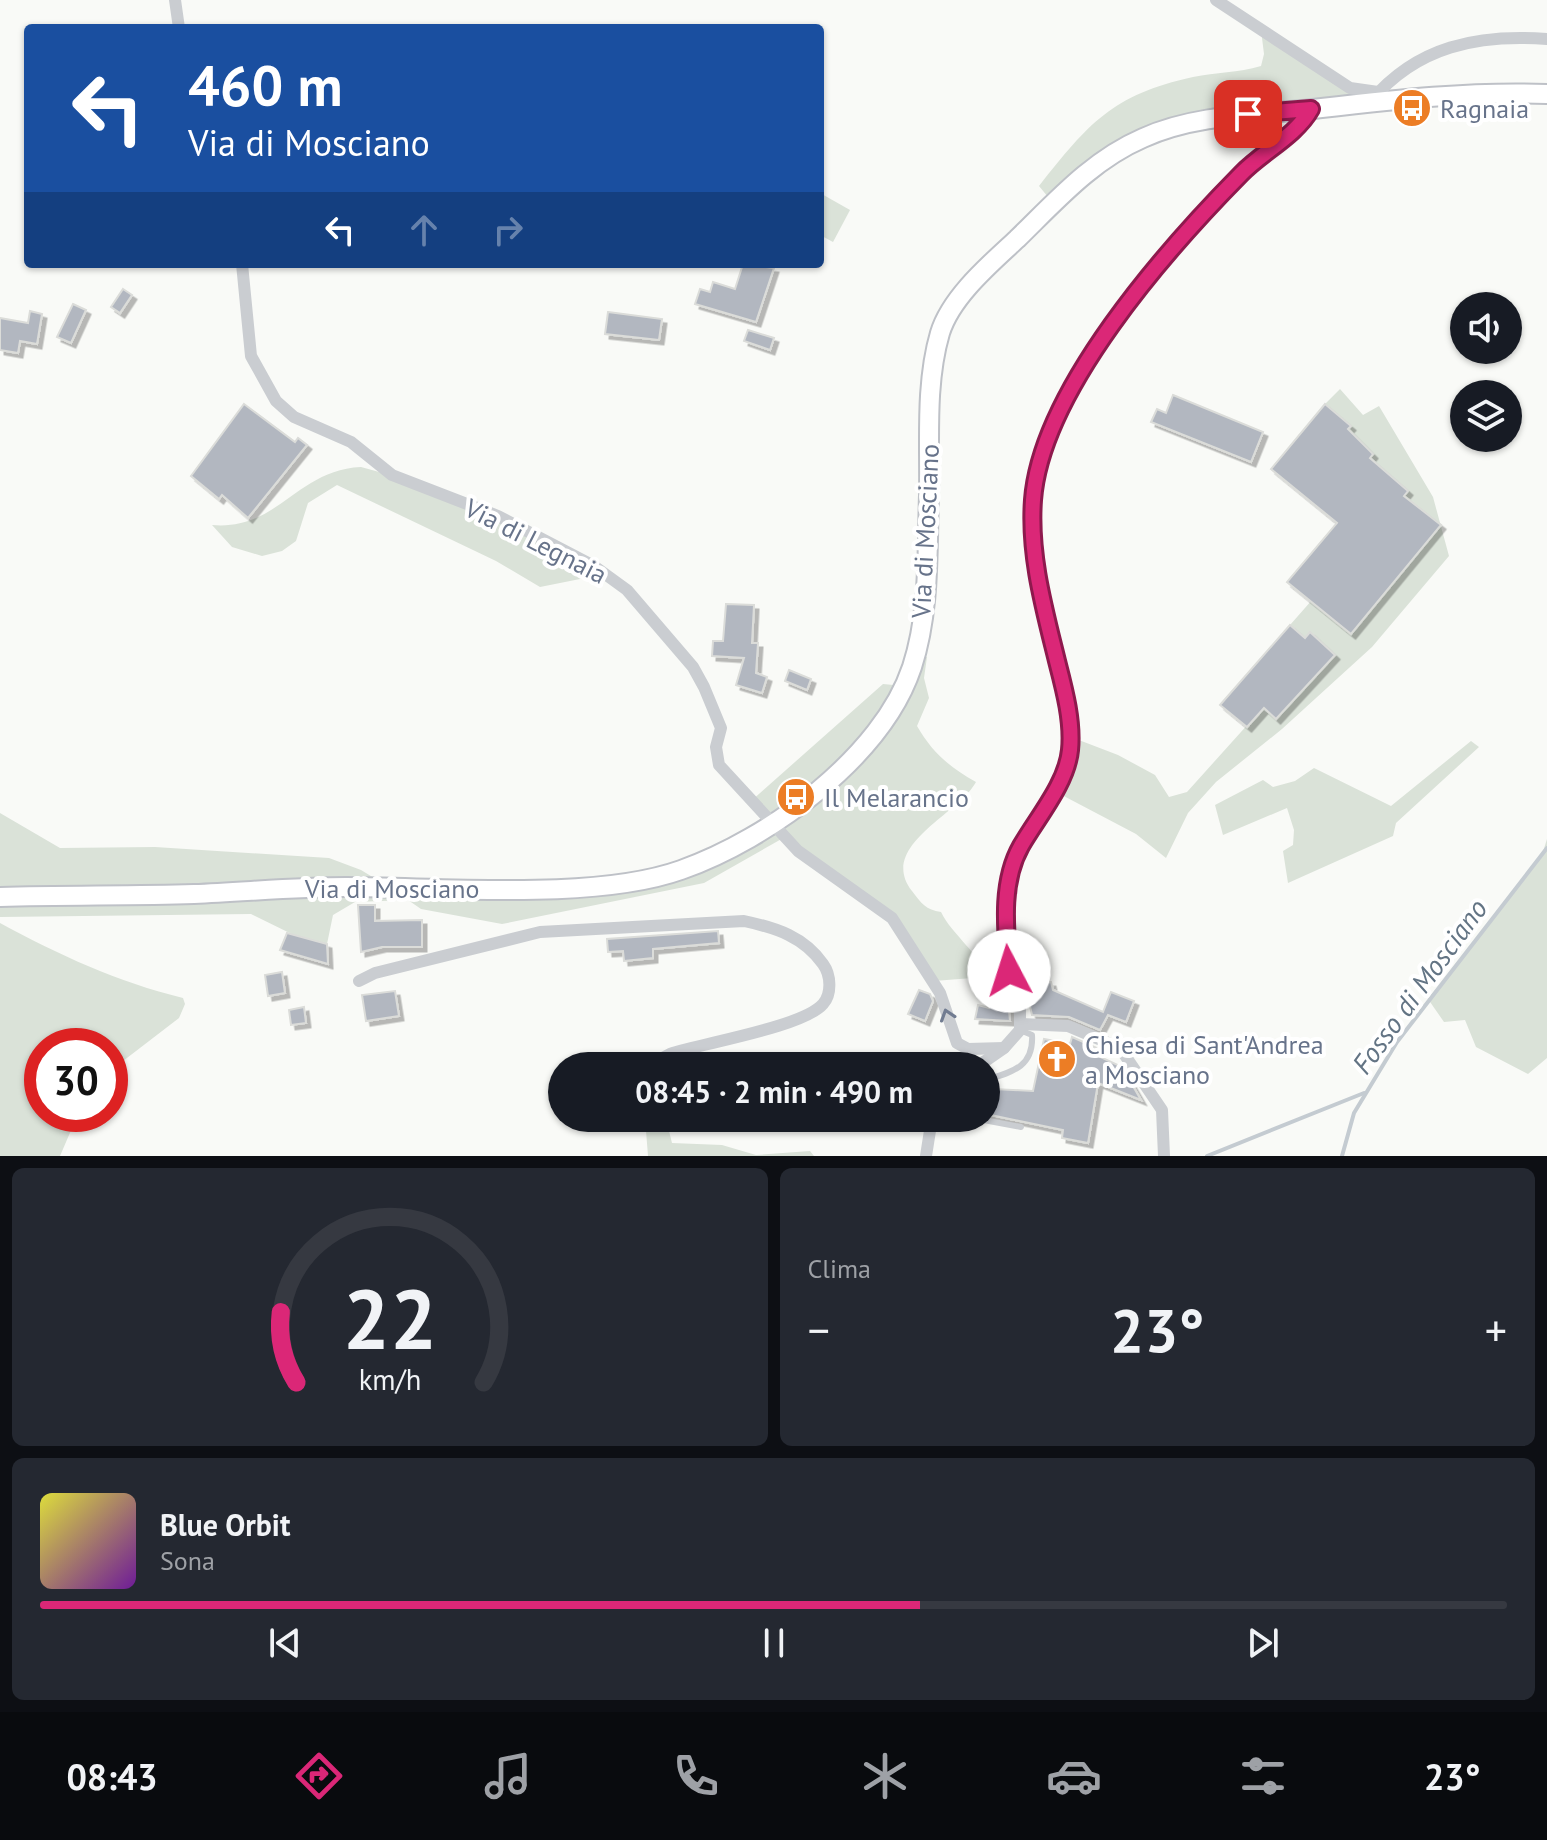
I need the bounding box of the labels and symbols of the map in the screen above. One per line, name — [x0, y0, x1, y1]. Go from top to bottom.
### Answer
pin — [1214, 80, 1282, 148]
bus stop icon: Ragnaia — [1391, 87, 1433, 129]
place label: Ragnaia — [1440, 92, 1529, 125]
street label: Via di Mosciano — [904, 443, 946, 620]
street label: Via di Legnaia — [458, 491, 613, 591]
bus stop icon: Il Melarancio — [775, 776, 817, 818]
place label: Il Melarancio — [824, 781, 969, 814]
street label: Via di Mosciano — [304, 872, 479, 905]
water label: Fosso di Mosciano — [1343, 891, 1495, 1081]
position arrow — [967, 929, 1051, 1013]
one-way arrow — [941, 1009, 957, 1023]
speed limit sign: 30 — [24, 1028, 128, 1132]
place label: Chiesa di Sant'Andrea a Mosciano — [1085, 1028, 1324, 1091]
church icon: Chiesa di Sant'Andrea a Mosciano — [1036, 1038, 1078, 1080]

